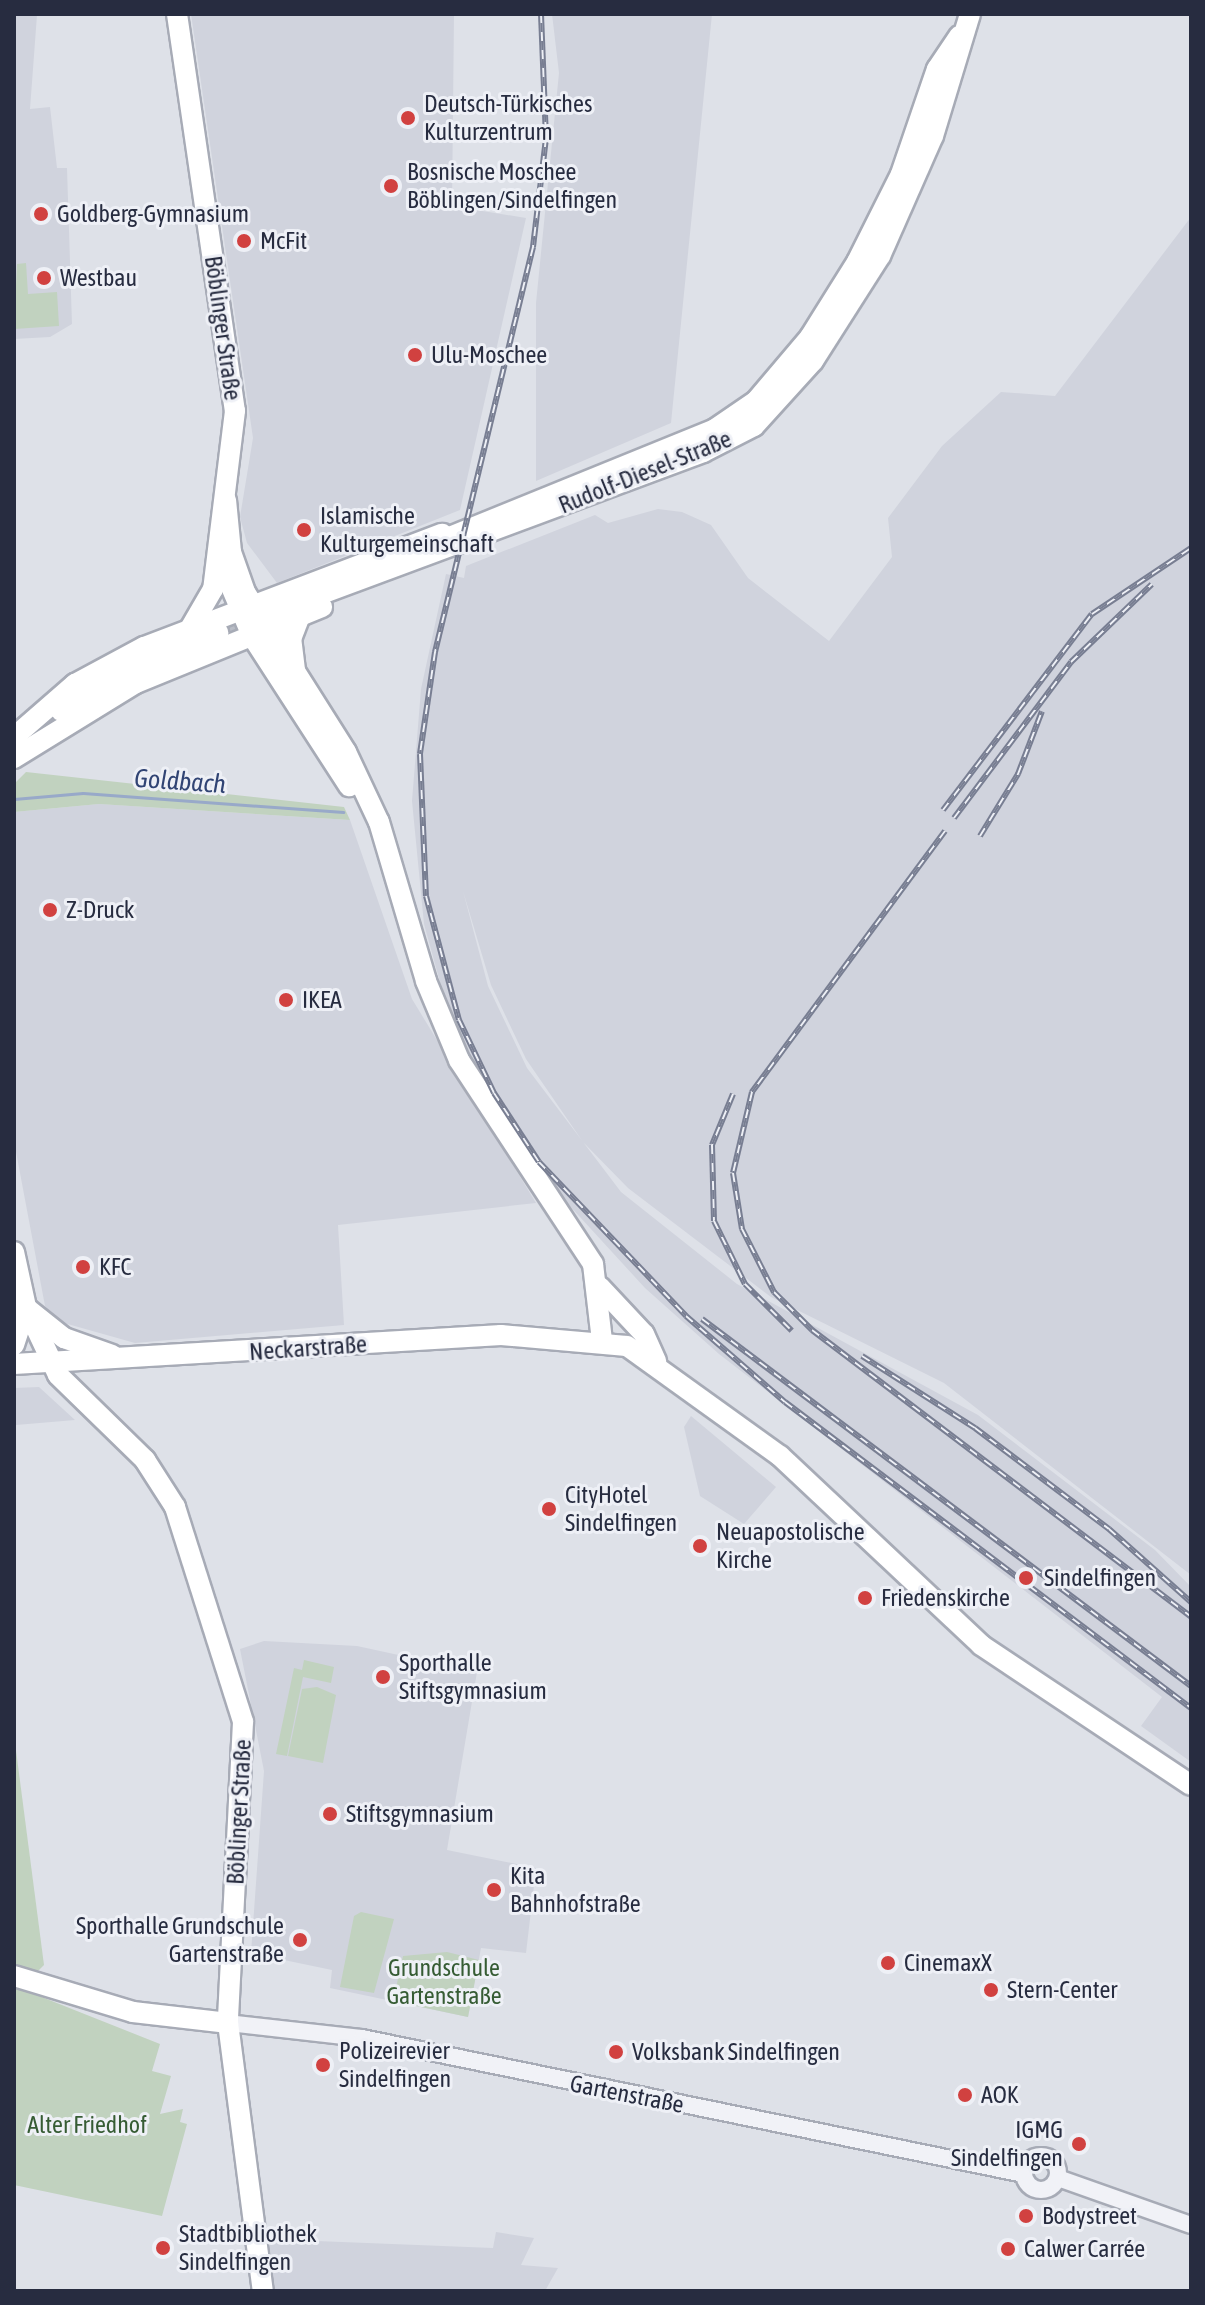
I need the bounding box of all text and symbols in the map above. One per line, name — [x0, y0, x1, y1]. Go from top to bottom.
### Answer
place label: Deutsch-Türkisches Kulturzentrum — [424, 90, 592, 146]
marker: Deutsch-Türkisches Kulturzentrum — [399, 109, 417, 127]
place label: Bosnische Moschee Böblingen/Sindelfingen — [407, 158, 617, 214]
marker: Bosnische Moschee Böblingen/Sindelfingen — [382, 177, 400, 195]
place label: Goldberg-Gymnasium — [57, 200, 249, 228]
marker: Goldberg-Gymnasium — [32, 205, 50, 223]
place label: McFit — [260, 227, 307, 255]
marker: McFit — [235, 232, 253, 250]
street label: Böblinger Straße — [199, 254, 247, 402]
place label: Westbau — [60, 264, 137, 292]
marker: Westbau — [35, 269, 53, 287]
place label: Ulu-Moschee — [431, 341, 547, 369]
marker: Ulu-Moschee — [406, 346, 424, 364]
street label: Rudolf-Diesel-Straße — [554, 424, 736, 520]
place label: Islamische Kulturgemeinschaft — [320, 502, 494, 558]
marker: Islamische Kulturgemeinschaft — [295, 521, 313, 539]
water label: Goldbach — [133, 763, 227, 801]
place label: Z-Druck — [66, 896, 134, 924]
marker: Z-Druck — [41, 901, 59, 919]
place label: IKEA — [302, 986, 342, 1014]
marker: IKEA — [277, 991, 295, 1009]
place label: KFC — [99, 1253, 131, 1281]
marker: KFC — [74, 1258, 92, 1276]
street label: Neckarstraße — [248, 1330, 368, 1366]
place label: CityHotel Sindelfingen — [565, 1481, 677, 1537]
marker: CityHotel Sindelfingen — [540, 1500, 558, 1518]
place label: Neuapostolische Kirche — [716, 1518, 865, 1574]
marker: Neuapostolische Kirche — [691, 1537, 709, 1555]
place label: Sindelfingen — [1044, 1564, 1156, 1592]
marker: Sindelfingen — [1015, 1567, 1037, 1589]
place label: Friedenskirche — [881, 1584, 1010, 1612]
marker: Friedenskirche — [856, 1589, 874, 1607]
place label: Sporthalle Stiftsgymnasium — [399, 1649, 547, 1705]
marker: Sporthalle Stiftsgymnasium — [374, 1668, 392, 1686]
street label: Böblinger Straße — [221, 1739, 257, 1885]
place label: Stiftsgymnasium — [346, 1800, 494, 1828]
marker: Stiftsgymnasium — [321, 1805, 339, 1823]
place label: Kita Bahnhofstraße — [510, 1862, 641, 1918]
marker: Kita Bahnhofstraße — [485, 1881, 503, 1899]
place label: Sporthalle Grundschule Gartenstraße — [76, 1912, 284, 1968]
marker: Sporthalle Grundschule Gartenstraße — [291, 1931, 309, 1949]
place label: CinemaxX — [904, 1949, 992, 1977]
park label: Grundschule Gartenstraße — [386, 1954, 502, 2010]
marker: CinemaxX — [879, 1954, 897, 1972]
place label: Stern-Center — [1007, 1976, 1117, 2004]
marker: Stern-Center — [982, 1981, 1000, 1999]
place label: Polizeirevier Sindelfingen — [339, 2037, 451, 2093]
place label: Volksbank Sindelfingen — [632, 2038, 840, 2066]
marker: Volksbank Sindelfingen — [607, 2043, 625, 2061]
marker: Polizeirevier Sindelfingen — [314, 2056, 332, 2074]
street label: Gartenstraße — [568, 2069, 686, 2119]
place label: AOK — [981, 2081, 1019, 2109]
marker: AOK — [956, 2086, 974, 2104]
park label: Alter Friedhof — [27, 2111, 147, 2139]
place label: IGMG Sindelfingen — [951, 2116, 1063, 2172]
marker: IGMG Sindelfingen — [1070, 2135, 1088, 2153]
place label: Bodystreet — [1042, 2202, 1137, 2230]
marker: Bodystreet — [1017, 2207, 1035, 2225]
place label: Stadtbibliothek Sindelfingen — [179, 2220, 317, 2276]
place label: Calwer Carrée — [1024, 2235, 1145, 2263]
marker: Stadtbibliothek Sindelfingen — [154, 2239, 172, 2257]
marker: Calwer Carrée — [999, 2240, 1017, 2258]

